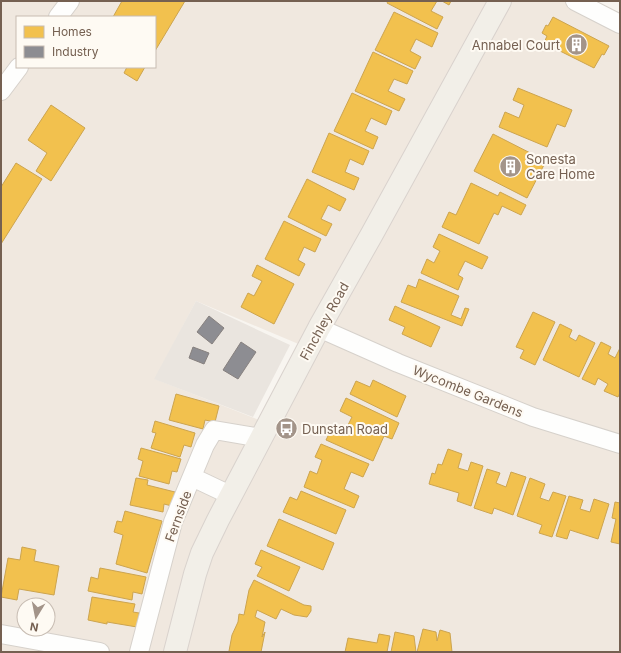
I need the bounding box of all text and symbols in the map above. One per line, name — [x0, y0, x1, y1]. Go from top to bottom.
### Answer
legend — [16, 16, 156, 68]
text: Homes — [52, 24, 92, 39]
building icon: Annabel Court — [563, 32, 589, 58]
place label: Annabel Court — [472, 37, 560, 53]
text: Industry — [52, 44, 99, 59]
place label: Sonesta Care Home — [526, 151, 595, 182]
building icon: Sonesta Care Home — [497, 153, 523, 179]
street label: Finchley Road — [296, 279, 352, 363]
street label: Wycombe Gardens — [411, 362, 526, 420]
bus stop icon: Dunstan Road — [274, 416, 300, 442]
place label: Dunstan Road — [302, 421, 388, 437]
street label: Fernside — [161, 488, 195, 544]
north arrow — [16, 597, 56, 637]
text: N — [29, 619, 40, 634]

